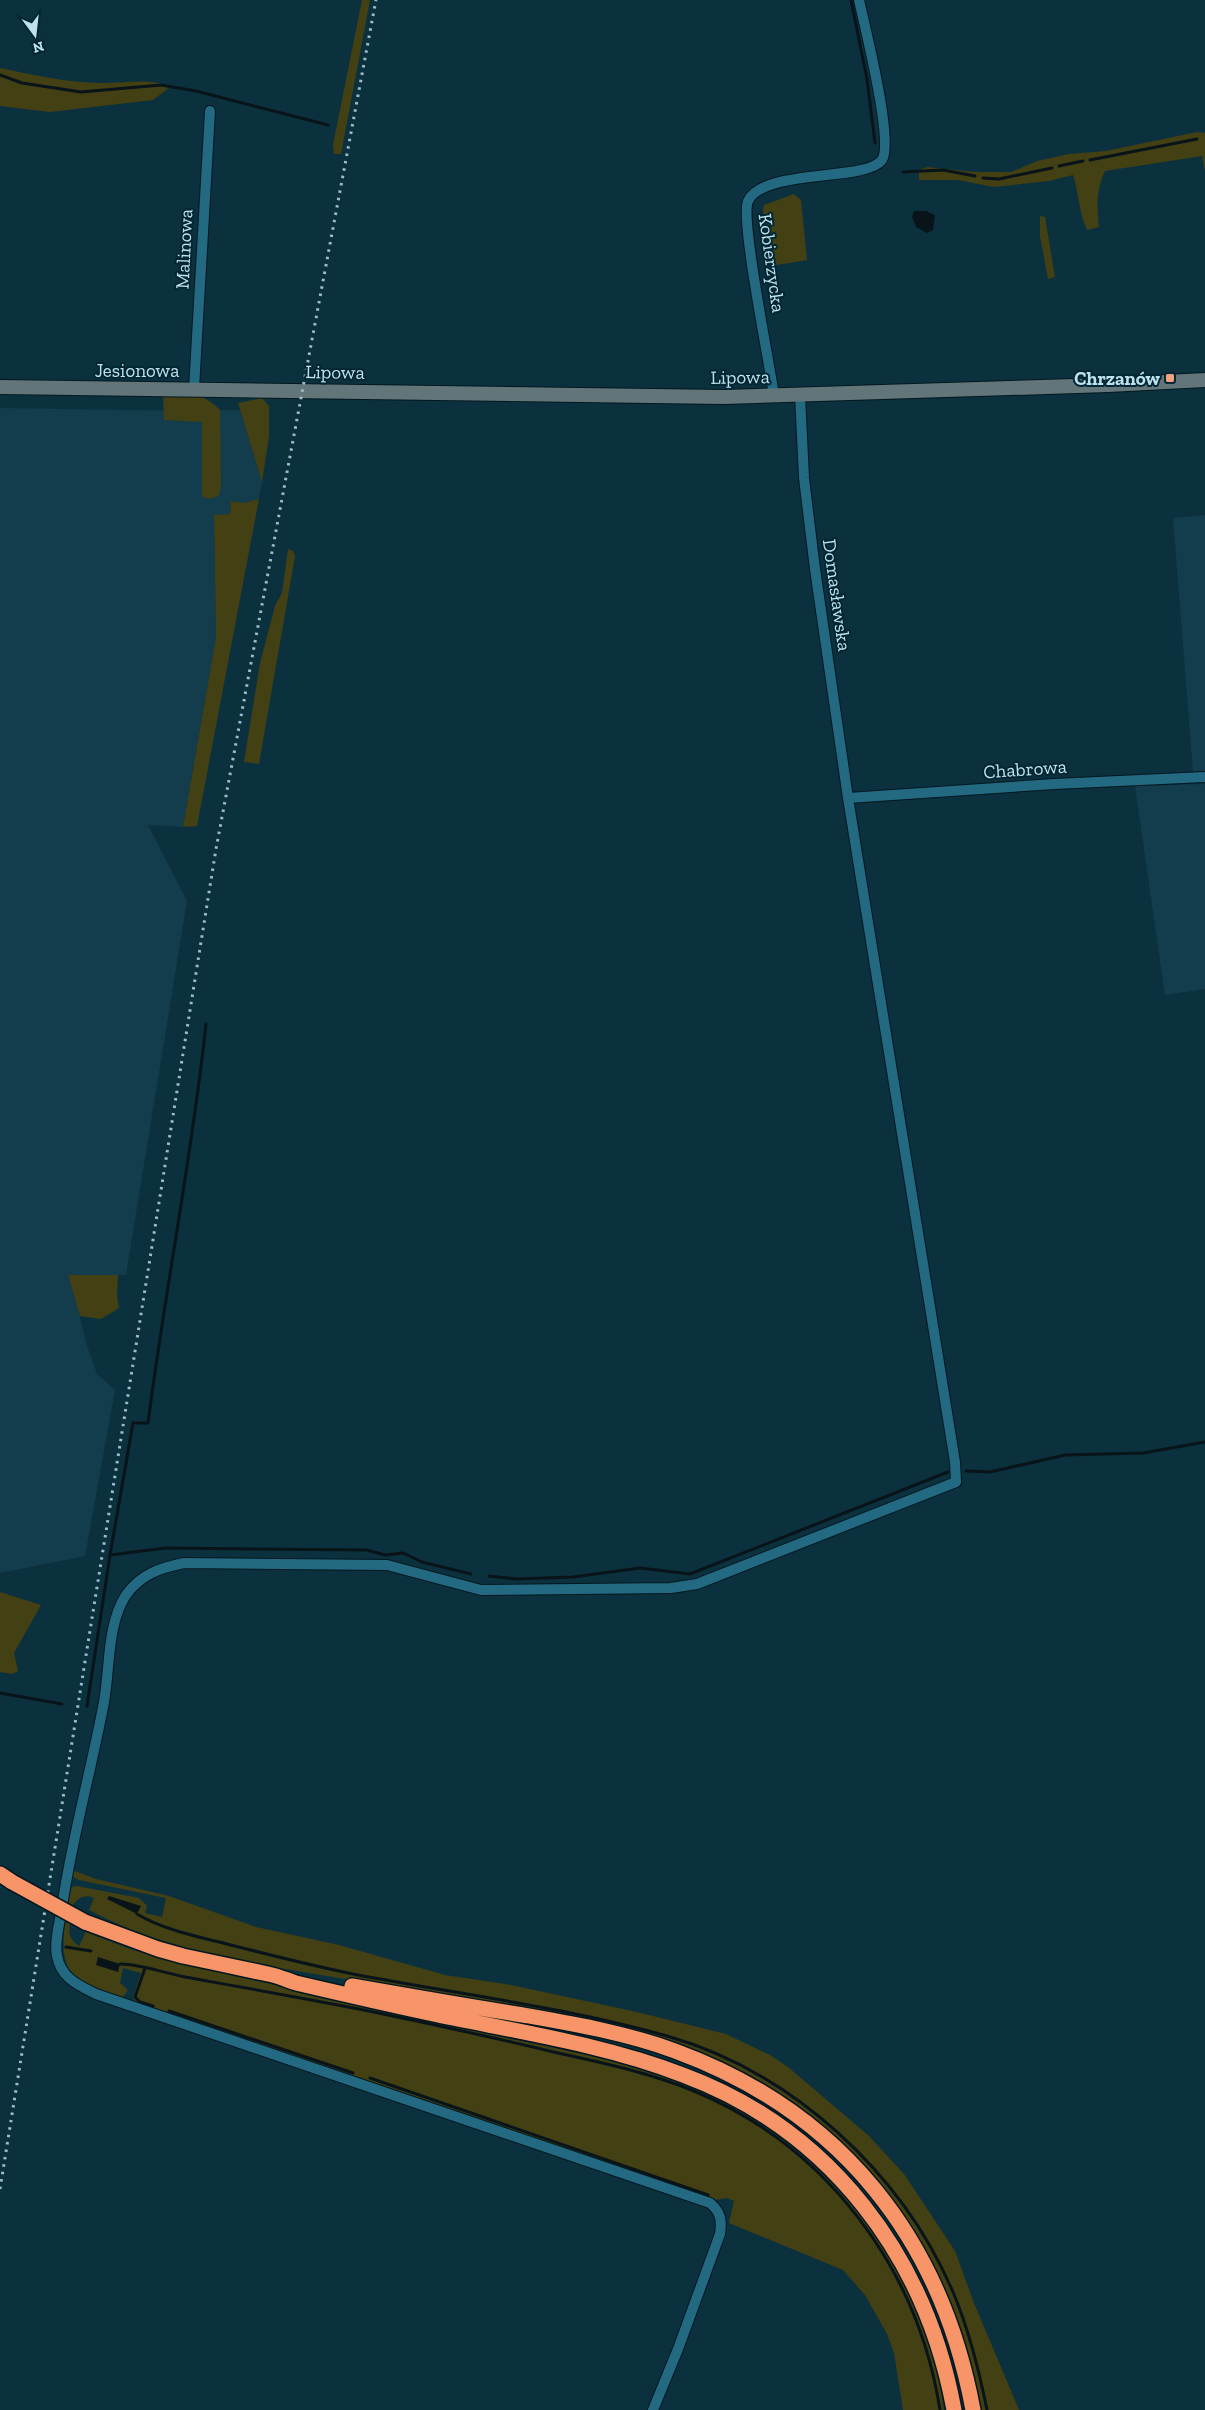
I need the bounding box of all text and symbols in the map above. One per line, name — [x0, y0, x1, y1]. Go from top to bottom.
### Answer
north arrow — [10, 10, 60, 60]
text: N — [31, 37, 46, 57]
street label: Malinowa — [170, 208, 198, 290]
street label: Kobierzycka — [754, 212, 790, 314]
street label: Jesionowa — [95, 359, 179, 382]
street label: Lipowa — [305, 360, 365, 384]
street label: Lipowa — [710, 365, 770, 389]
place label: Chrzanów — [1074, 367, 1161, 390]
marker: Chrzanów — [1164, 372, 1176, 384]
street label: Domasławska — [818, 538, 856, 652]
street label: Chabrowa — [983, 755, 1067, 783]

